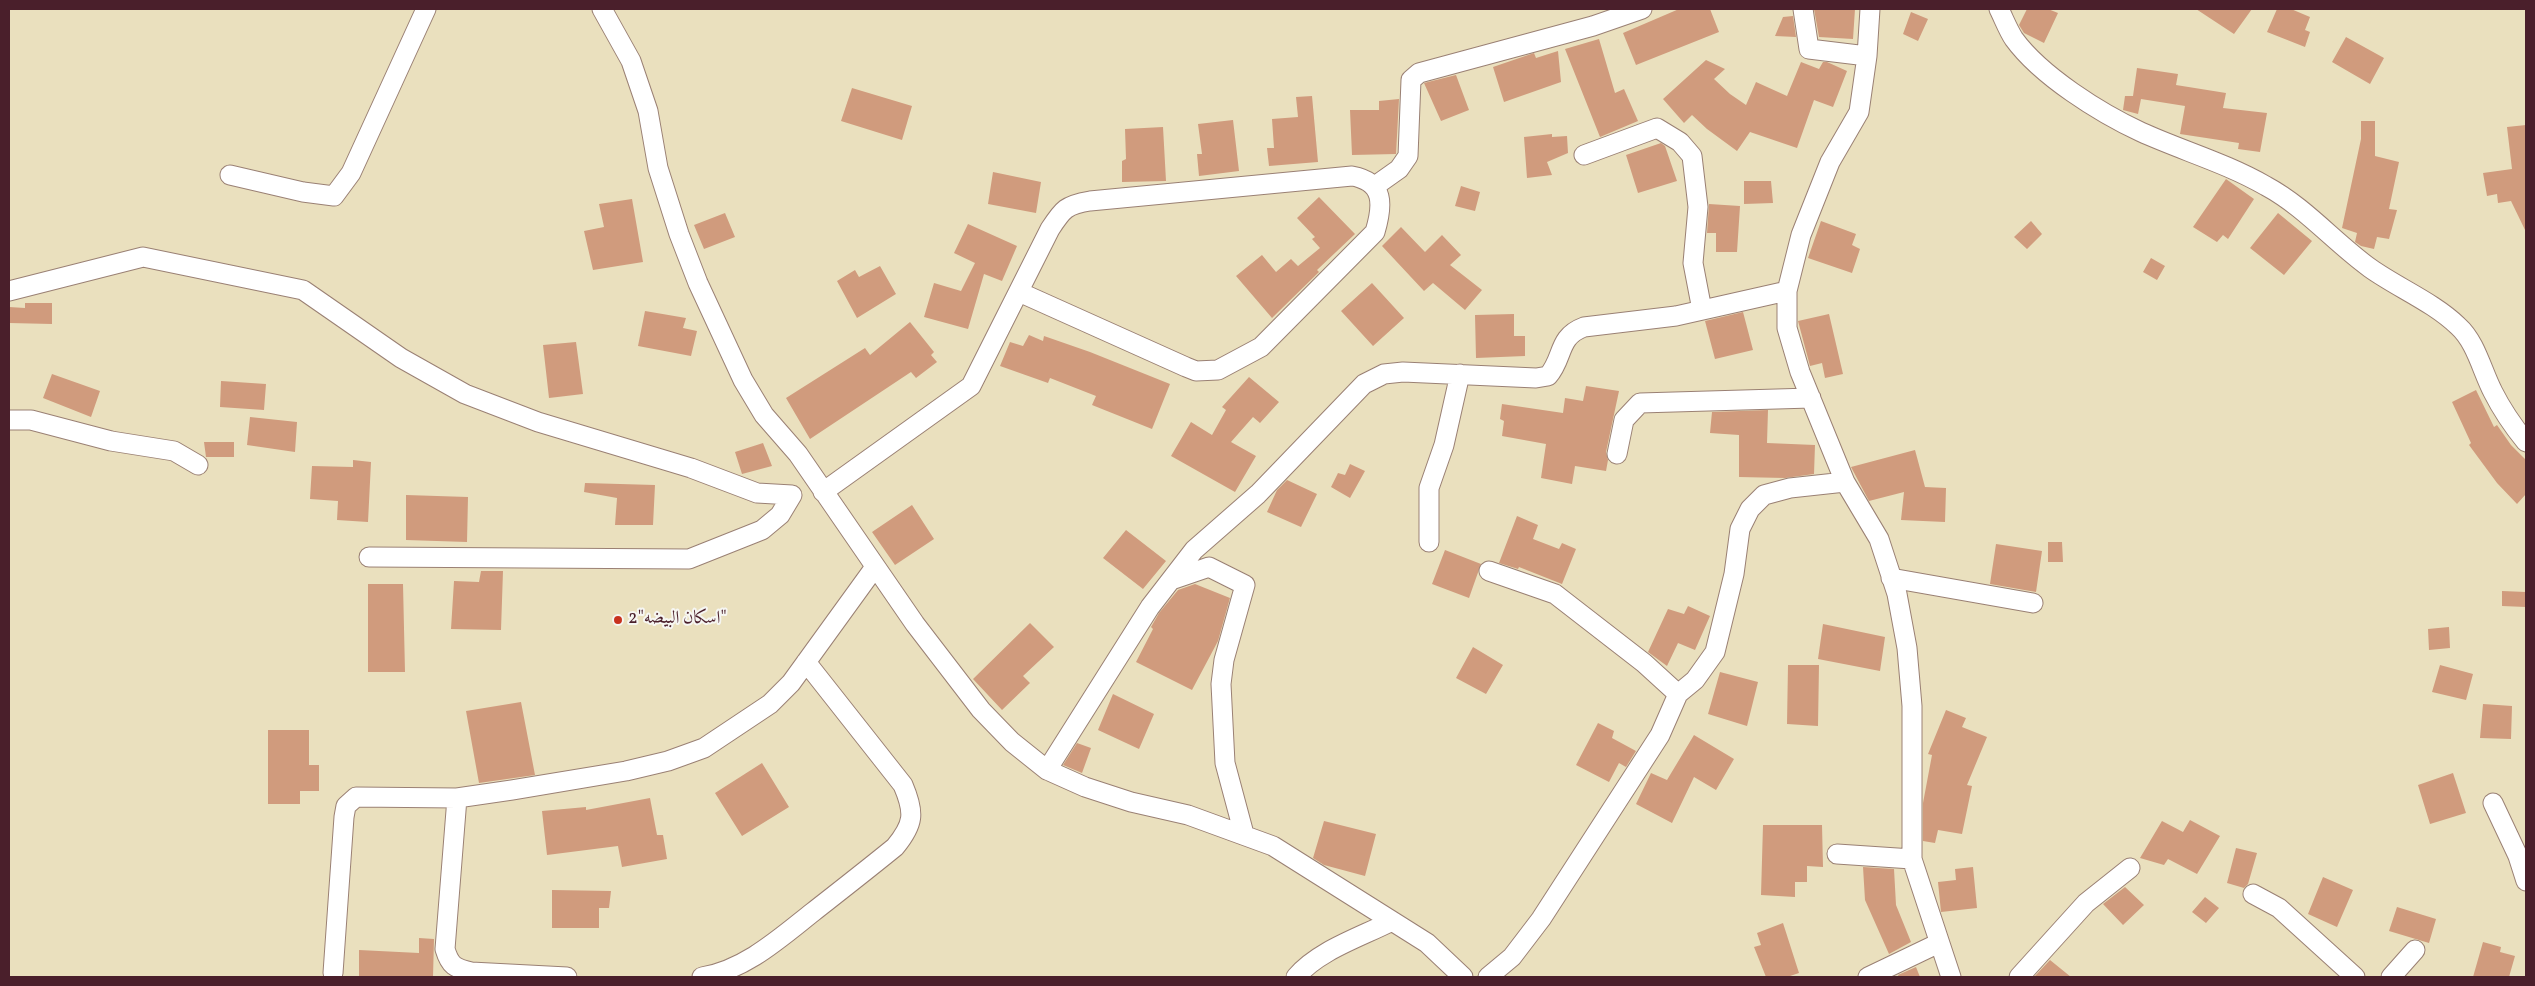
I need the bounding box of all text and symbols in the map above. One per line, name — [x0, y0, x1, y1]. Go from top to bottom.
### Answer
place label: اسكان البيضه"2" — [628, 609, 727, 631]
marker: اسكان البيضه"2" — [612, 614, 624, 626]

